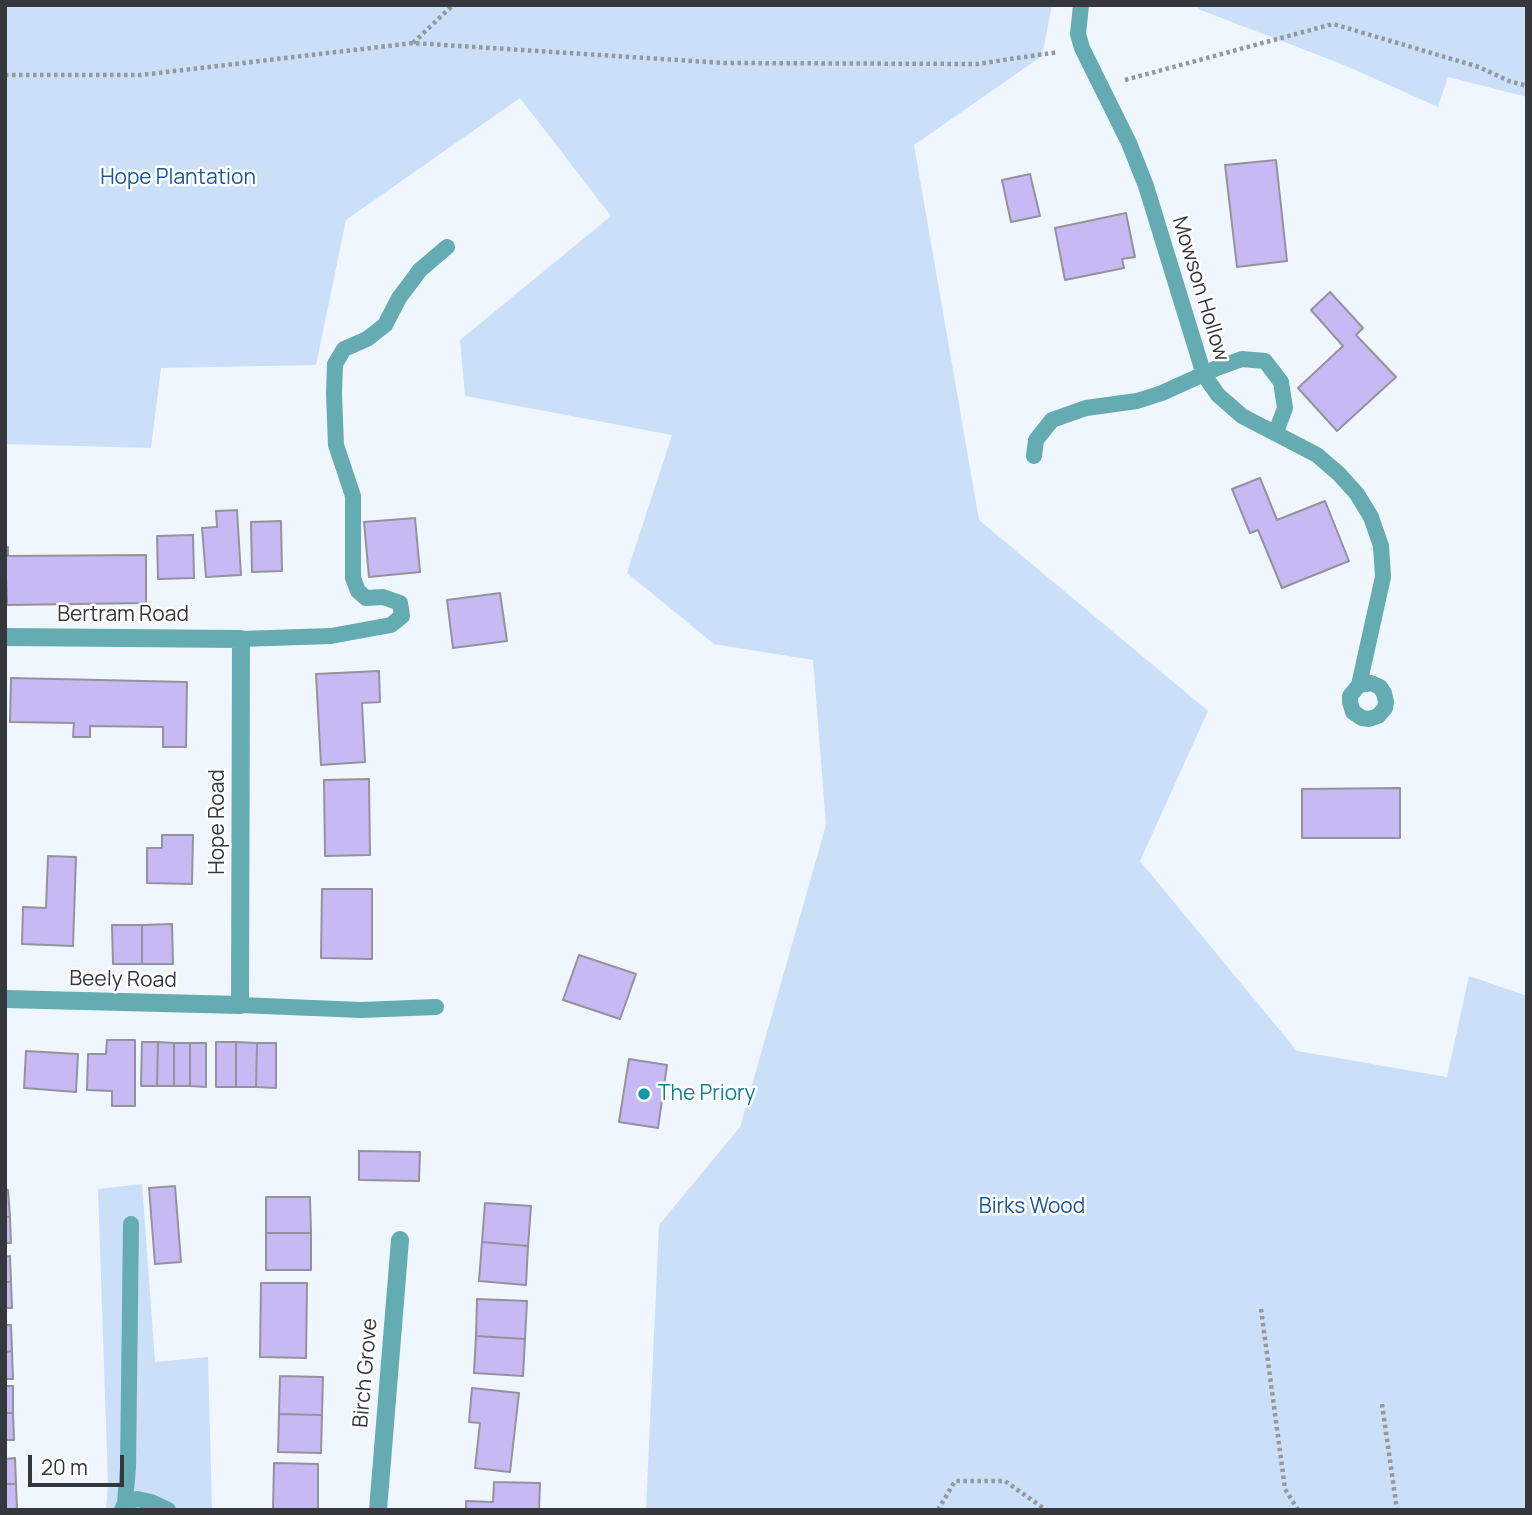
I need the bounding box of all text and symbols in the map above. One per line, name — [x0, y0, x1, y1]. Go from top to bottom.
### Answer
park label: Hope Plantation — [100, 165, 256, 191]
street label: Mowson Hollow — [1166, 214, 1234, 364]
street label: Bertram Road — [57, 602, 189, 628]
street label: Hope Road — [205, 769, 231, 875]
street label: Beely Road — [69, 966, 177, 994]
place label: The Priory — [658, 1081, 756, 1107]
marker: The Priory — [636, 1086, 652, 1102]
park label: Birks Wood — [979, 1194, 1085, 1220]
street label: Birch Grove — [349, 1317, 383, 1429]
scale bar — [32, 1442, 128, 1486]
text: 20 m — [41, 1453, 88, 1481]

